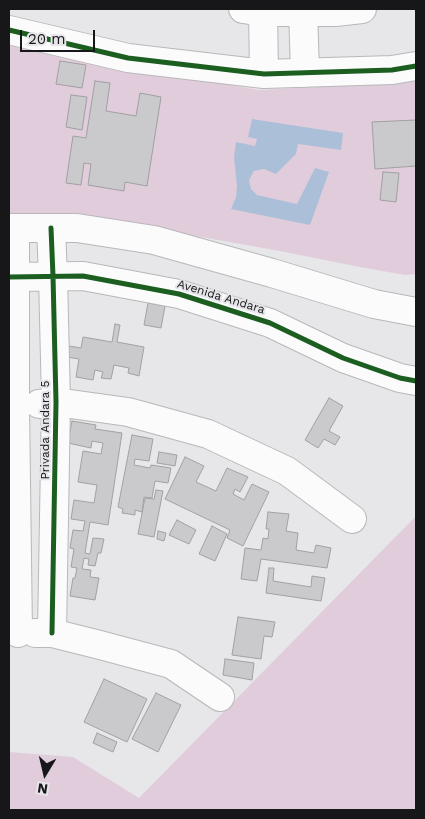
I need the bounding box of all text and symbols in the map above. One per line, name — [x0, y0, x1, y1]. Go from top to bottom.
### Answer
scale bar — [22, 20, 98, 52]
text: 20 m — [28, 30, 66, 48]
street label: Avenida Andara — [175, 277, 267, 317]
street label: Privada Andara 5 — [38, 381, 52, 479]
north arrow — [20, 749, 70, 799]
text: N — [36, 780, 49, 798]

